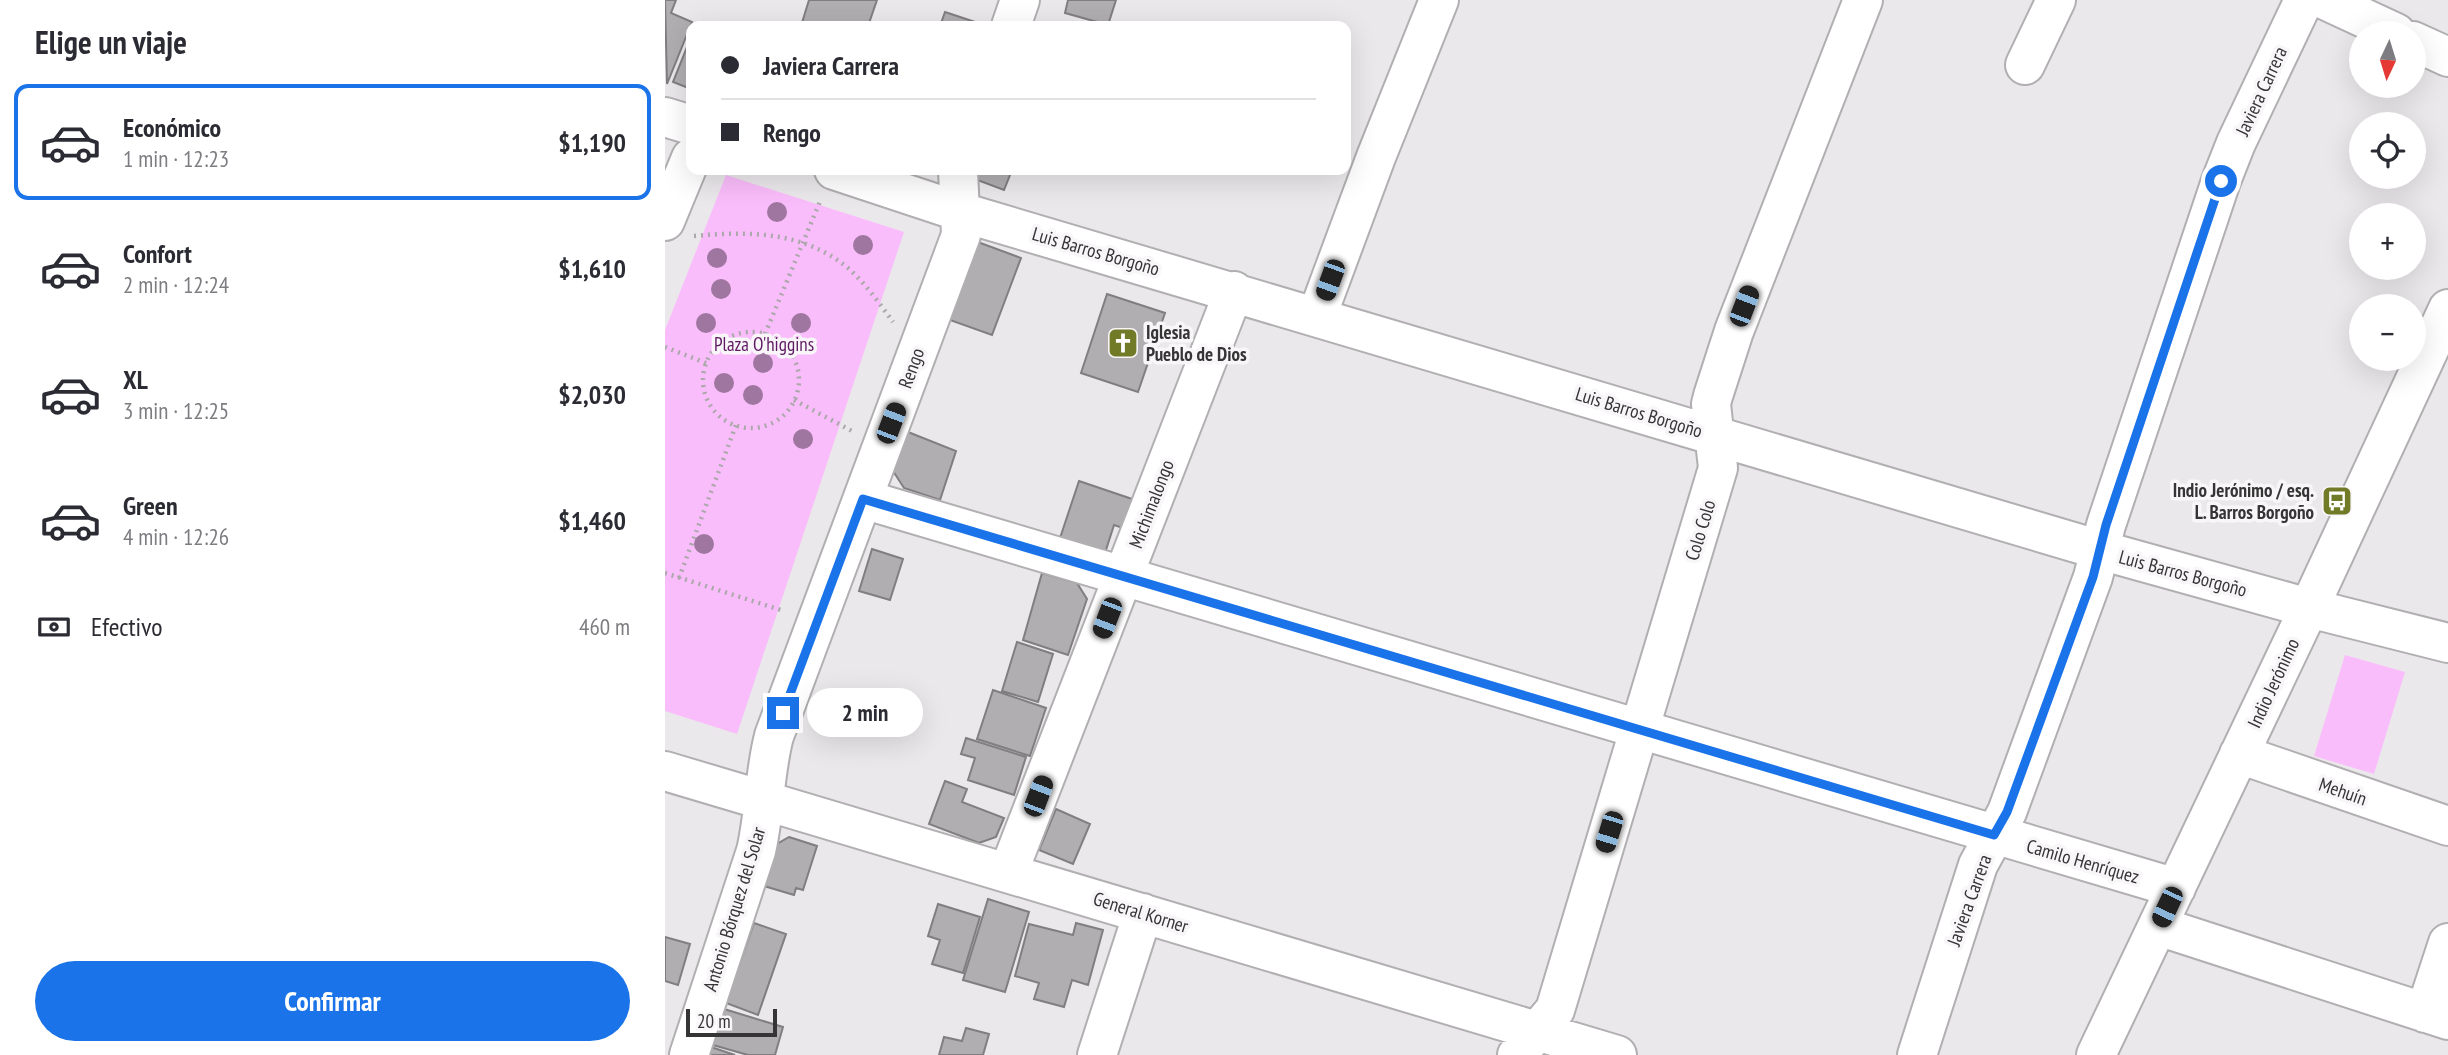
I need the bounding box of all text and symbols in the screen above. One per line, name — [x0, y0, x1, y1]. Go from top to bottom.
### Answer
text: Elige un viaje — [35, 21, 187, 63]
north arrow — [2349, 21, 2425, 98]
map controls — [2349, 21, 2426, 371]
street label: Javiera Carrera — [2230, 43, 2292, 140]
text: Javiera Carrera — [763, 49, 899, 82]
icon: car — [39, 111, 102, 174]
text: Económico — [123, 111, 221, 144]
button: locate — [2349, 112, 2426, 189]
text: Rengo — [763, 116, 821, 149]
text: $1,190 — [558, 126, 626, 159]
text: 1 min · 12:23 — [123, 144, 229, 173]
route start — [2205, 165, 2237, 197]
button: + — [2349, 203, 2426, 280]
street label: Luis Barros Borgoño — [1030, 221, 1162, 281]
icon: car — [39, 237, 102, 300]
text: Confort — [123, 237, 192, 270]
text: $1,610 — [558, 252, 626, 285]
car — [1313, 257, 1348, 303]
text: 2 min · 12:24 — [123, 270, 229, 299]
car — [1727, 283, 1762, 329]
button: − — [2349, 294, 2426, 371]
place label: Iglesia Pueblo de Dios — [1146, 320, 1247, 366]
church icon: Iglesia Pueblo de Dios — [1106, 326, 1140, 360]
park label: Plaza O'higgins — [714, 332, 814, 356]
street label: Rengo — [893, 345, 929, 391]
icon: car — [39, 363, 102, 426]
text: XL — [123, 363, 148, 396]
text: $2,030 — [558, 378, 626, 411]
street label: Luis Barros Borgoño — [1573, 381, 1705, 443]
text: 3 min · 12:25 — [123, 396, 229, 425]
car — [874, 400, 909, 446]
street label: Michimalongo — [1123, 456, 1179, 552]
place label: Indio Jerónimo / esq. L. Barros Borgoño — [2173, 478, 2314, 524]
bus stop icon: Indio Jerónimo / esq. L. Barros Borgoño — [2320, 484, 2354, 518]
icon: car — [39, 489, 102, 552]
text: Green — [123, 489, 178, 522]
street label: Colo Colo — [1679, 497, 1721, 563]
text: $1,460 — [558, 504, 626, 537]
text: 4 min · 12:26 — [123, 522, 229, 551]
street label: Luis Barros Borgoño — [2116, 544, 2250, 602]
car — [1090, 595, 1125, 641]
icon: cash — [35, 608, 73, 646]
text: Efectivo — [91, 610, 163, 643]
text: 460 m — [579, 612, 630, 641]
street label: Indio Jerónimo — [2242, 634, 2304, 732]
callout: 2 min — [807, 688, 923, 738]
route end — [767, 697, 799, 729]
text: 2 min — [842, 698, 888, 727]
street label: Mehuín — [2316, 772, 2370, 810]
car — [1021, 773, 1056, 819]
car — [1593, 809, 1626, 855]
street label: Antonio Bórquez del Solar — [698, 823, 771, 994]
street label: Camilo Henríquez — [2024, 833, 2142, 889]
street label: Javiera Carrera — [1941, 851, 1997, 950]
car — [2149, 884, 2186, 930]
street label: General Korner — [1091, 886, 1192, 938]
button: Confirmar — [35, 961, 630, 1041]
scale bar — [686, 1006, 777, 1038]
text: 20 m — [697, 1009, 731, 1033]

